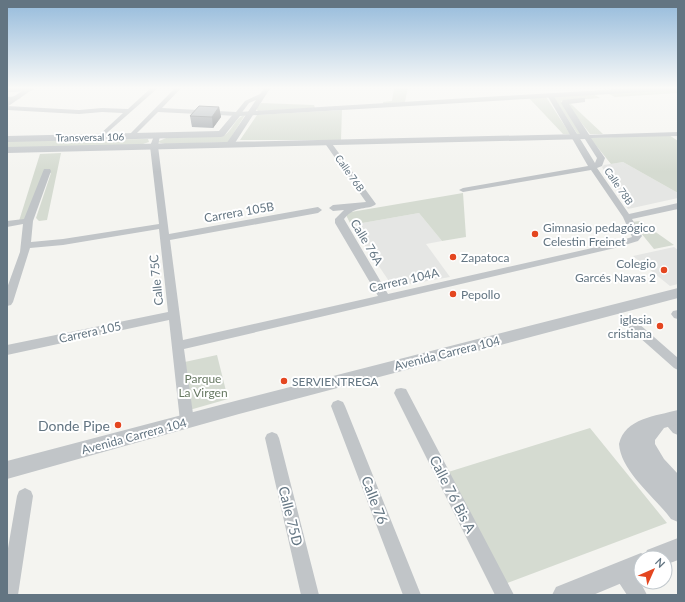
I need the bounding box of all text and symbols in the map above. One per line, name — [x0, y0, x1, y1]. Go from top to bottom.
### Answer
street label: Transversal 106 — [56, 130, 125, 144]
street label: Calle 76B — [333, 152, 367, 194]
street label: Calle 78B — [602, 165, 636, 207]
street label: Carrera 105B — [203, 198, 275, 226]
street label: Calle 76A — [347, 216, 387, 269]
place label: Gimnasio pedagógico Celestin Freinet — [543, 220, 655, 249]
marker: Gimnasio pedagógico Celestin Freinet — [530, 229, 540, 239]
place label: Zapatoca — [461, 250, 510, 265]
marker: Zapatoca — [448, 252, 458, 262]
street label: Calle 75C — [146, 254, 166, 306]
place label: Colegio Garcés Navas 2 — [575, 256, 656, 285]
street label: Carrera 104A — [368, 264, 441, 295]
marker: Colegio Garcés Navas 2 — [659, 265, 669, 275]
place label: Pepollo — [461, 287, 500, 302]
marker: Pepollo — [448, 289, 458, 299]
place label: iglesia cristiana — [608, 312, 652, 341]
street label: Carrera 105 — [58, 318, 122, 346]
marker: iglesia cristiana — [655, 321, 665, 331]
street label: Avenida Carrera 104 — [393, 333, 501, 373]
park label: Parque La Virgen — [178, 371, 228, 400]
place label: SERVIENTREGA — [292, 374, 379, 389]
marker: SERVIENTREGA — [279, 376, 289, 386]
street label: Avenida Carrera 104 — [80, 415, 188, 457]
place label: Donde Pipe — [38, 417, 110, 434]
marker: Donde Pipe — [113, 420, 123, 430]
street label: Calle 76 Bis A — [426, 452, 480, 536]
street label: Calle 76 — [358, 474, 392, 526]
street label: Calle 75D — [275, 484, 307, 548]
north arrow — [633, 550, 673, 590]
text: N — [653, 555, 668, 570]

